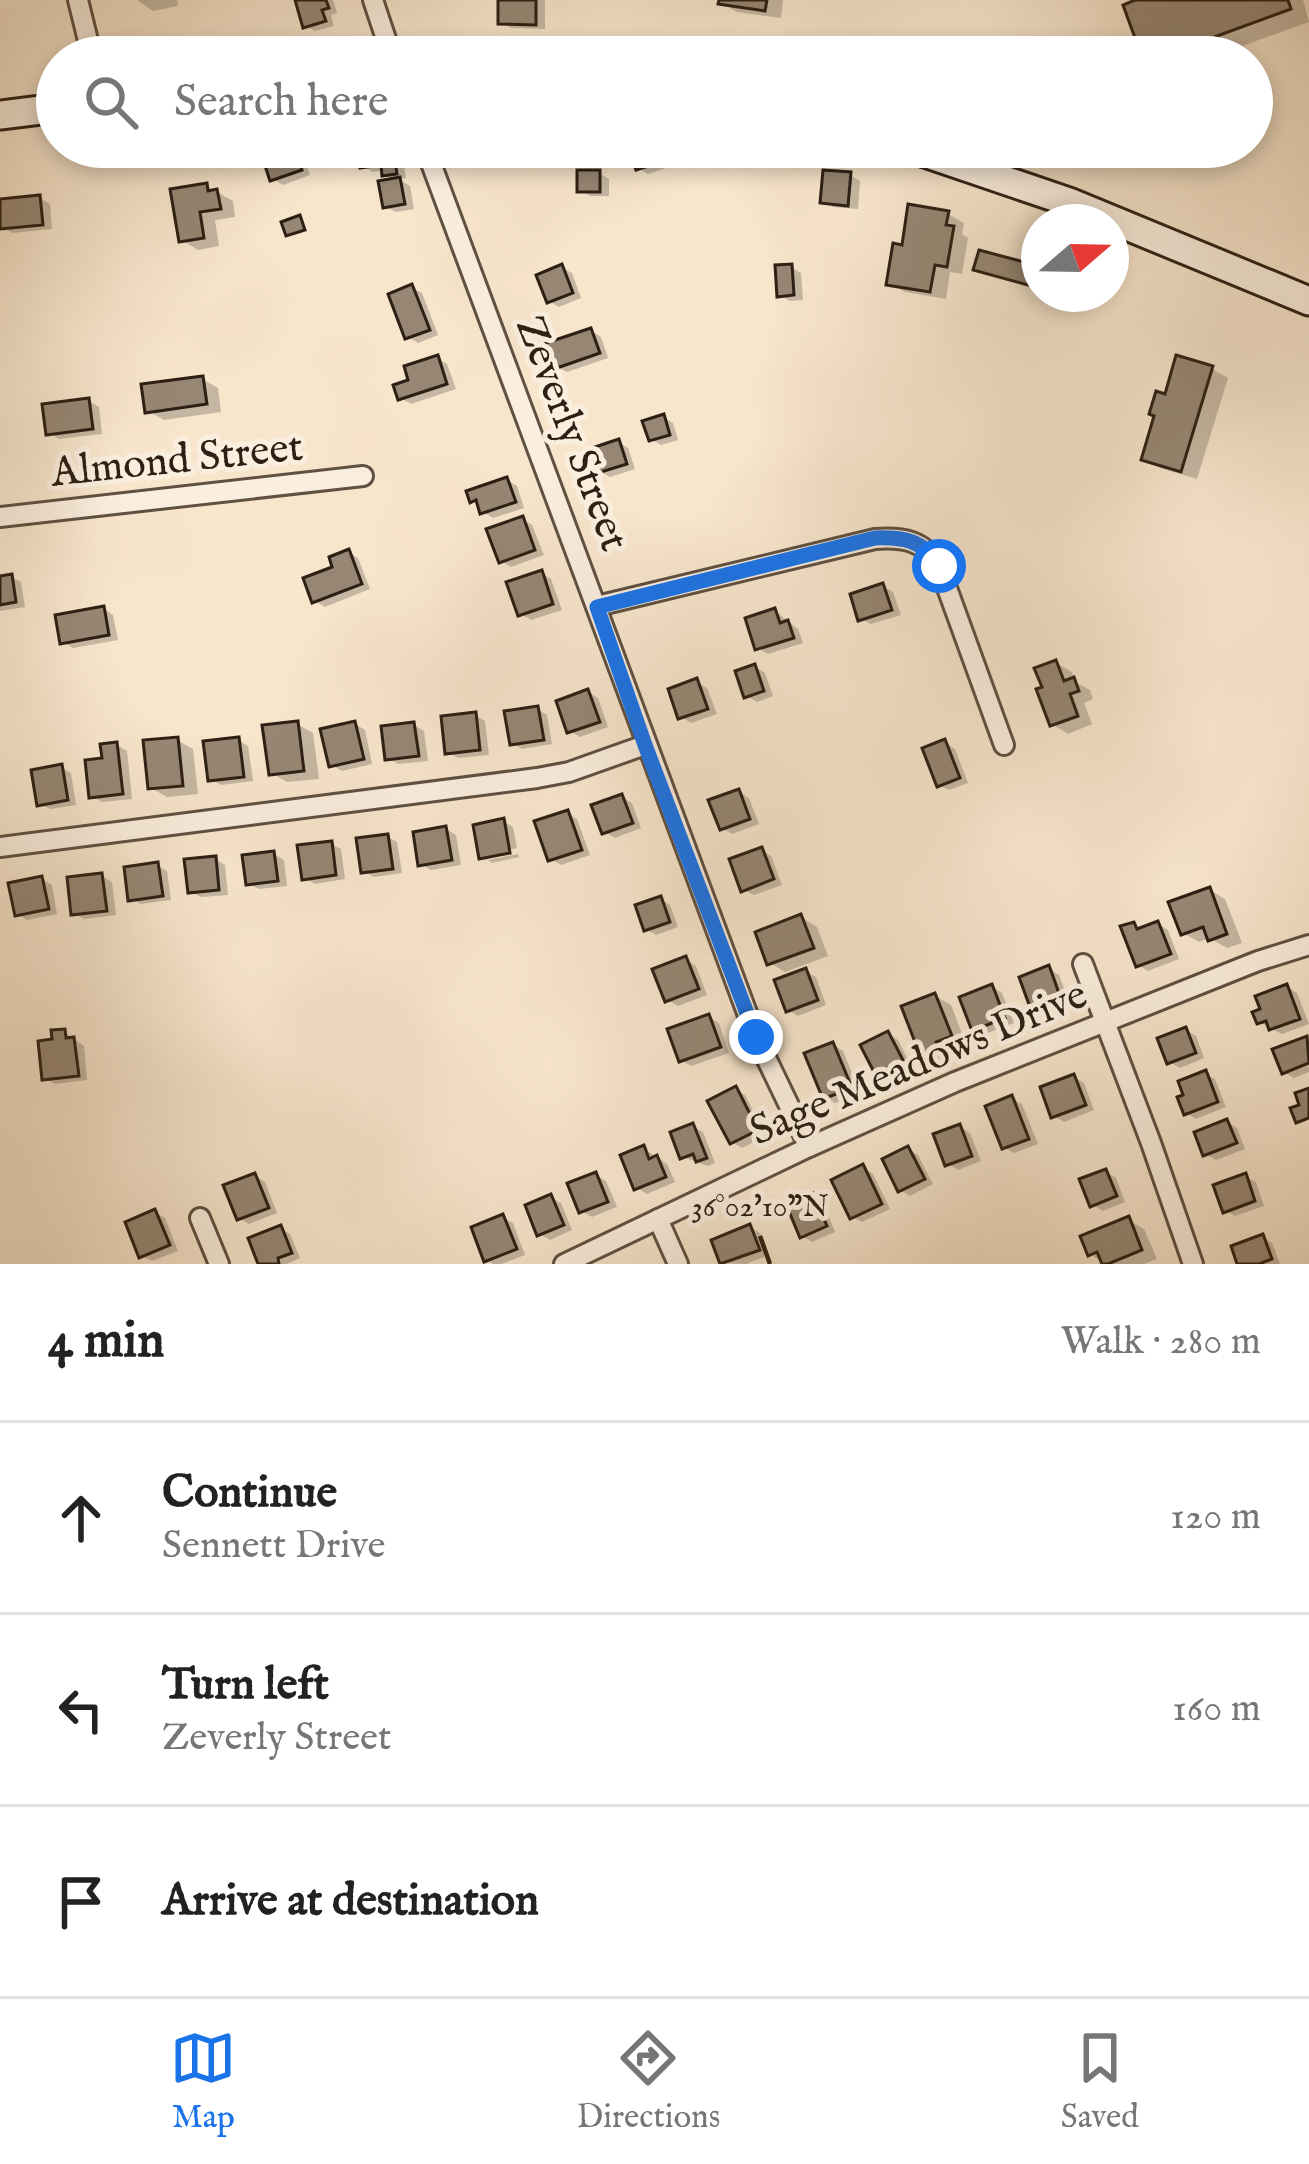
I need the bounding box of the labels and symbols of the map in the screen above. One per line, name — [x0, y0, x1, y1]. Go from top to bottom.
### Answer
north arrow — [1021, 204, 1129, 312]
street label: Zeverly Street — [502, 309, 640, 559]
street label: Almond Street — [47, 421, 306, 501]
route start — [912, 539, 966, 593]
street label: Sage Meadows Drive — [742, 969, 1096, 1159]
route end — [729, 1010, 783, 1064]
text: 36°02'10"N — [691, 1189, 829, 1227]

